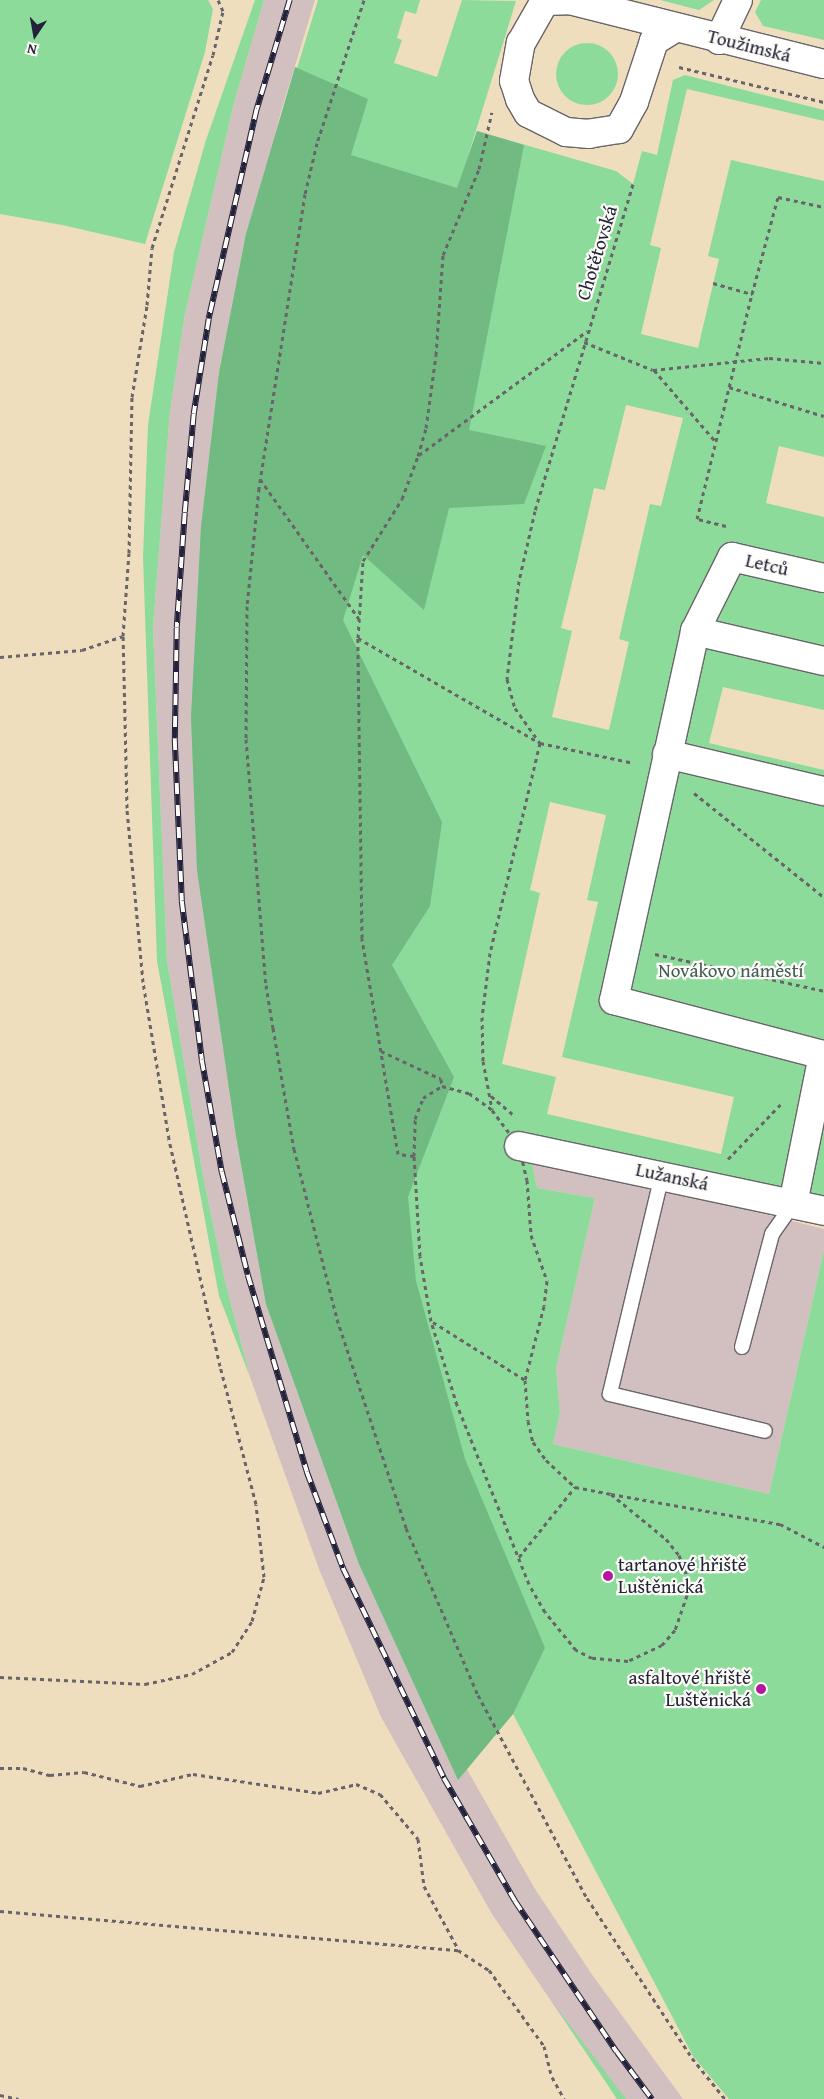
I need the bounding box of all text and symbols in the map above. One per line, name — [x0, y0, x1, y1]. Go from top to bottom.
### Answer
north arrow — [10, 10, 60, 60]
street label: Toužimská — [705, 25, 793, 67]
text: N — [25, 39, 39, 60]
street label: Chotětovská — [572, 203, 622, 303]
street label: Letců — [743, 549, 791, 581]
park label: Novákovo náměstí — [658, 960, 804, 982]
street label: Lužanská — [634, 1158, 710, 1196]
place label: tartanové hřiště Luštěnická — [618, 1554, 747, 1598]
marker: tartanové hřiště Luštěnická — [602, 1570, 614, 1582]
place label: asfaltové hřiště Luštěnická — [628, 1667, 751, 1711]
marker: asfaltové hřiště Luštěnická — [755, 1683, 767, 1695]

